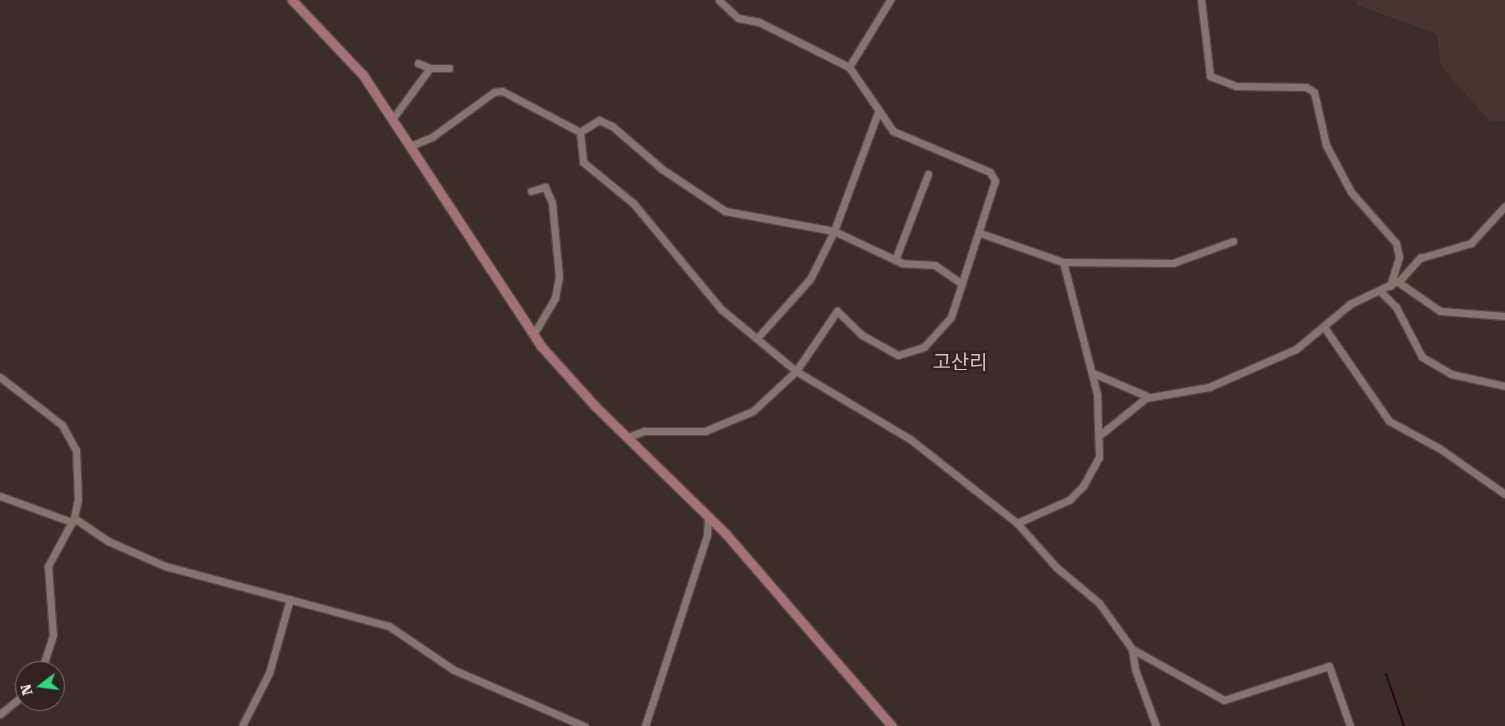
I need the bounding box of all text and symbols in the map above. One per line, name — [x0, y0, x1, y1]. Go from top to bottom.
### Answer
district label: 고산리 — [932, 350, 988, 374]
north arrow — [15, 661, 65, 711]
text: N — [17, 682, 36, 697]

